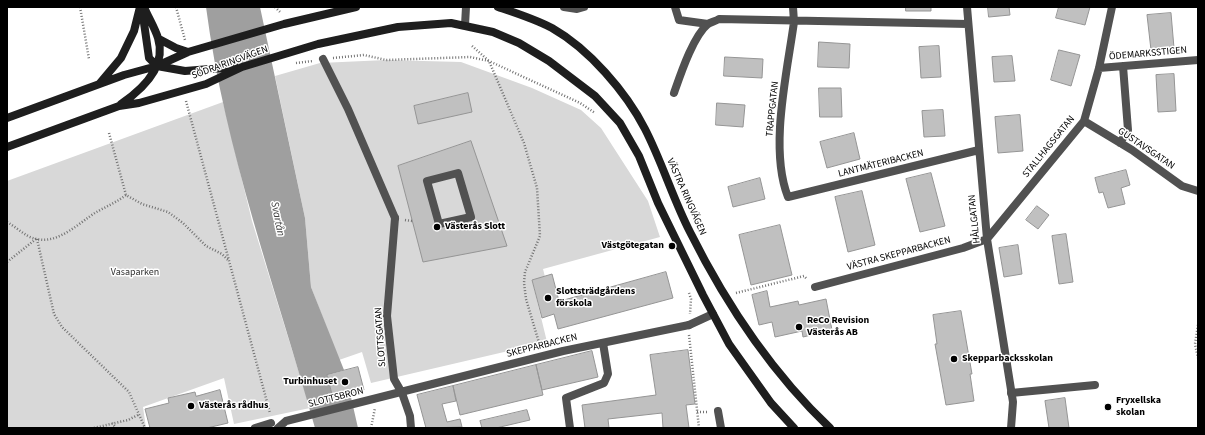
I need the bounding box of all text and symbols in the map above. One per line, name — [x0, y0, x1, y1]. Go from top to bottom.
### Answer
street label: SÖDRA RINGVÄGEN — [190, 44, 270, 82]
street label: ÖDEMARKSSTIGEN — [1108, 45, 1188, 63]
street label: TRAPPGATAN — [764, 81, 782, 137]
street label: STALLHAGSGATAN — [1020, 114, 1078, 180]
street label: GUSTAVSGATAN — [1115, 126, 1177, 172]
street label: LANTMÄTERIBACKEN — [837, 148, 925, 180]
street label: VÄSTRA RINGVÄGEN — [664, 157, 708, 237]
street label: HÅLLGATAN — [966, 194, 984, 244]
water label: Svartån — [267, 200, 287, 238]
place label: Västerås Slott — [445, 221, 505, 233]
marker: Västerås Slott — [432, 222, 442, 232]
street label: VÄSTRA SKEPPARBACKEN — [846, 234, 952, 274]
place label: Västgötegatan — [602, 240, 664, 252]
marker: Västgötegatan — [667, 241, 677, 251]
park label: Vasaparken — [111, 267, 159, 279]
place label: Slottsträdgårdens förskola — [556, 286, 635, 310]
marker: Slottsträdgårdens förskola — [543, 293, 553, 303]
street label: SLOTTSGATAN — [373, 307, 389, 367]
place label: ReCo Revision Västerås AB — [807, 315, 869, 338]
marker: ReCo Revision Västerås AB — [794, 322, 804, 332]
street label: SKEPPARBACKEN — [505, 331, 579, 361]
place label: Skepparbacksskolan — [962, 353, 1053, 365]
marker: Skepparbacksskolan — [949, 354, 959, 364]
place label: Turbinhuset — [283, 376, 337, 388]
marker: Turbinhuset — [340, 377, 350, 387]
street label: SLOTTSBRON — [307, 385, 365, 411]
place label: Fryxellska skolan — [1116, 395, 1161, 418]
place label: Västerås rådhus — [199, 400, 268, 412]
marker: Västerås rådhus — [186, 401, 196, 411]
marker: Fryxellska skolan — [1103, 402, 1113, 412]

